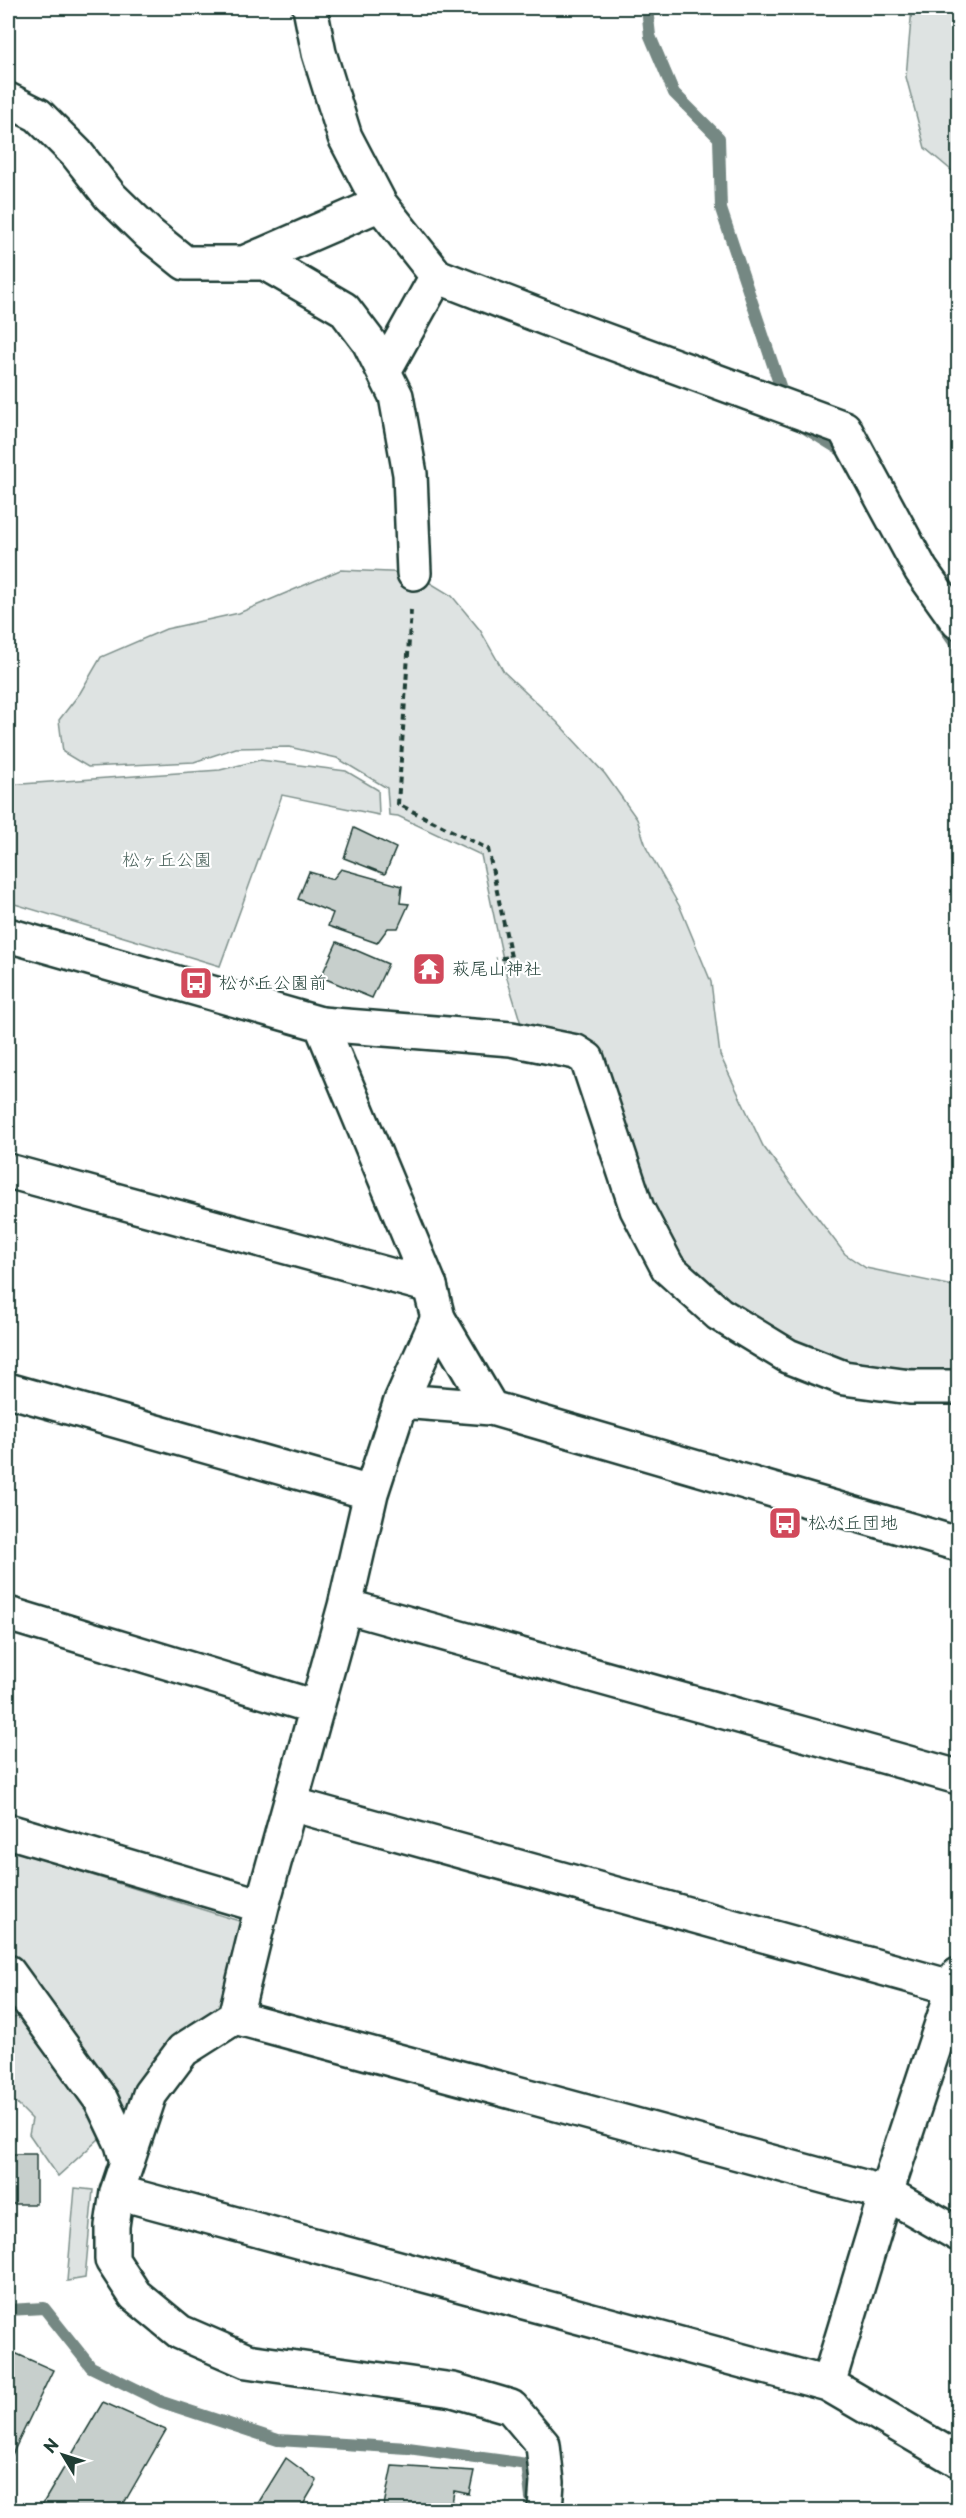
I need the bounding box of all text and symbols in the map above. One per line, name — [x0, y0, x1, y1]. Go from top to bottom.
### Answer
park label: 松ヶ丘公園 — [122, 845, 212, 872]
temple icon: 萩尾山神社 — [411, 951, 447, 987]
place label: 萩尾山神社 — [452, 954, 542, 981]
bus stop icon: 松が丘公園前 — [178, 965, 214, 1001]
place label: 松が丘公園前 — [219, 968, 327, 995]
bus stop icon: 松が丘団地 — [767, 1505, 803, 1541]
place label: 松が丘団地 — [808, 1508, 898, 1535]
north arrow — [33, 2425, 93, 2485]
text: N — [37, 2433, 64, 2458]

